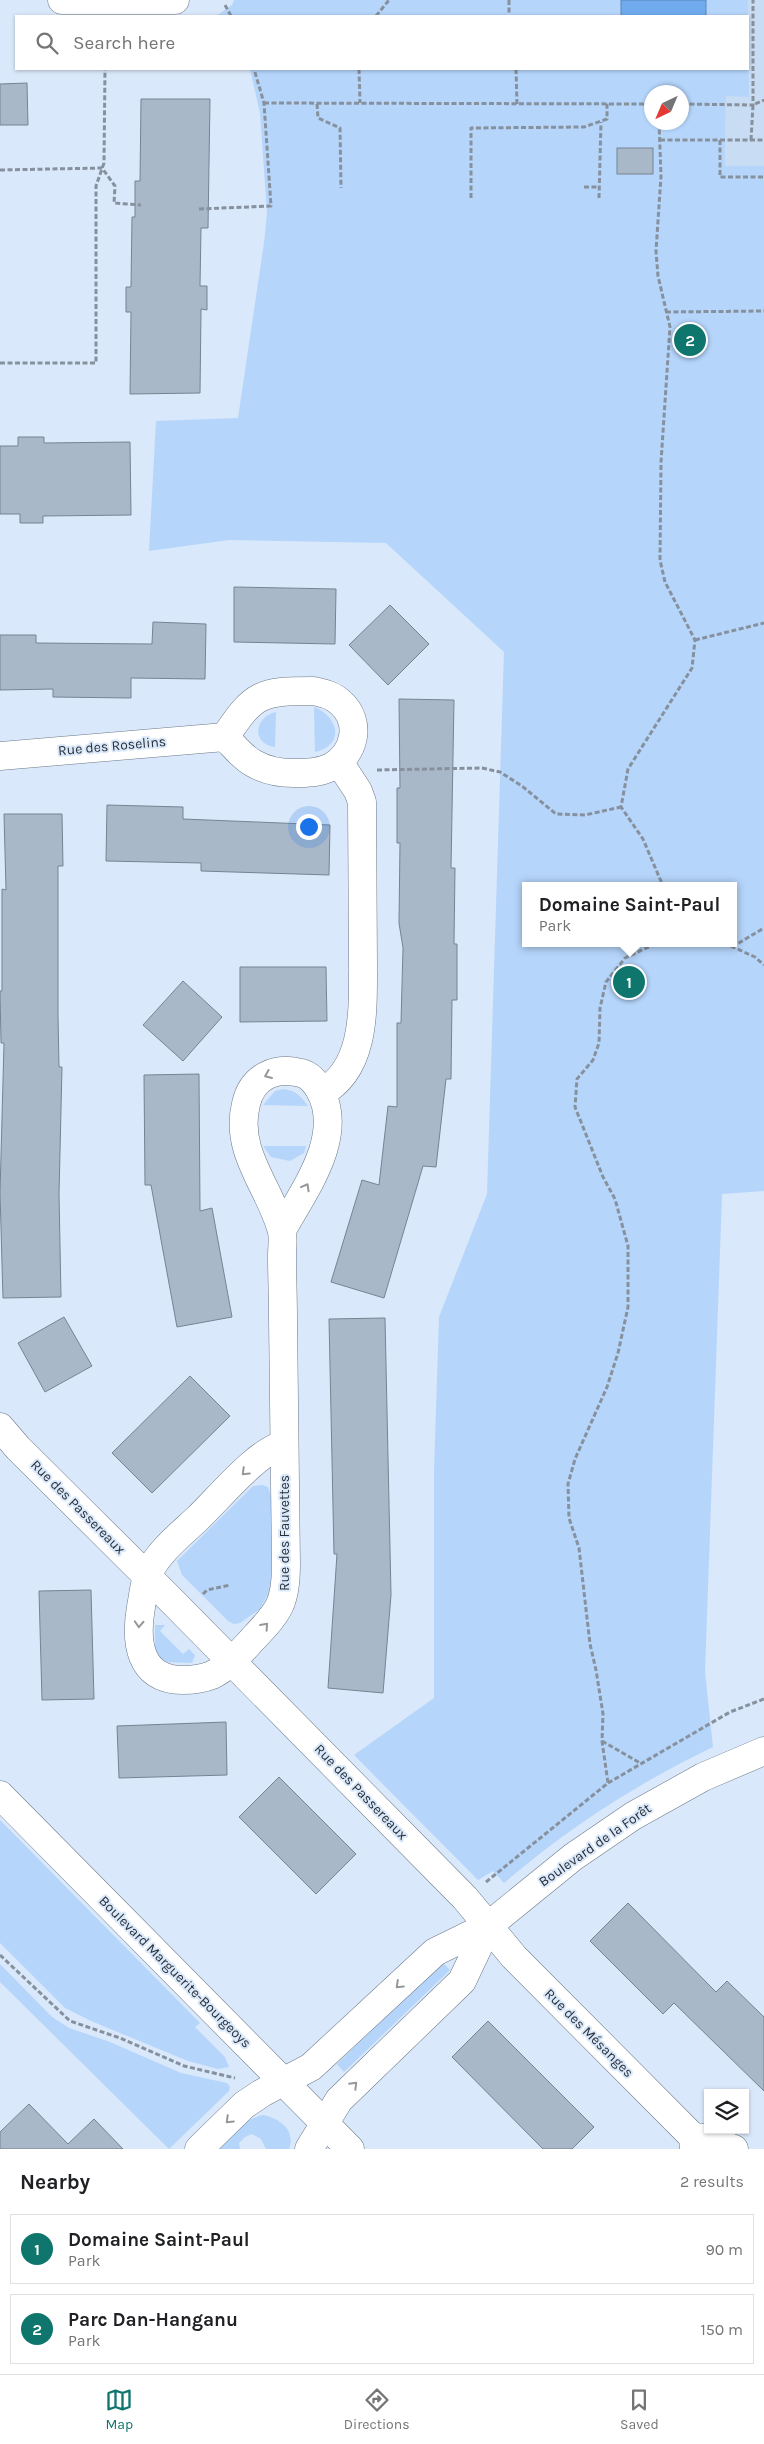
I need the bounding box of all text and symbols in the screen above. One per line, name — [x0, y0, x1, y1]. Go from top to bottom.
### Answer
search box — [15, 15, 749, 70]
icon: search — [33, 29, 61, 57]
text: Search here — [73, 32, 175, 54]
north arrow — [644, 85, 689, 130]
pin: 2 — [674, 321, 706, 359]
street label: Rue des Roselins — [57, 733, 167, 759]
your location — [296, 814, 322, 840]
popup — [522, 882, 737, 947]
text: Domaine Saint-Paul — [539, 894, 720, 916]
text: Park — [539, 916, 571, 935]
pin: 1 — [613, 963, 645, 1001]
one-way arrow — [264, 1069, 273, 1079]
one-way arrow — [300, 1184, 310, 1193]
street label: Rue des Passereaux — [27, 1456, 129, 1558]
one-way arrow — [242, 1466, 251, 1475]
street label: Rue des Fauvettes — [276, 1475, 293, 1591]
one-way arrow — [134, 1620, 145, 1628]
one-way arrow — [259, 1622, 268, 1631]
street label: Rue des Passereaux — [311, 1741, 411, 1843]
street label: Boulevard de la Forêt — [536, 1800, 654, 1890]
street label: Boulevard Marguerite-Bourgeoys — [95, 1892, 255, 2052]
one-way arrow — [396, 1979, 405, 1988]
street label: Rue des Mésanges — [541, 1985, 637, 2081]
one-way arrow — [348, 2082, 357, 2091]
map controls — [704, 2089, 749, 2134]
button: layers — [704, 2089, 749, 2134]
one-way arrow — [226, 2114, 235, 2123]
text: Nearby — [20, 2170, 90, 2194]
text: 2 results — [680, 2172, 744, 2191]
text: Domaine Saint-Paul — [68, 2229, 250, 2251]
text: 1 — [34, 2240, 40, 2259]
text: 90 m — [705, 2240, 743, 2259]
text: Park — [68, 2251, 100, 2270]
text: Parc Dan-Hanganu — [68, 2309, 238, 2331]
text: 2 — [32, 2320, 42, 2339]
text: 150 m — [700, 2320, 743, 2339]
text: Park — [68, 2331, 100, 2350]
tab: Map — [105, 2386, 133, 2433]
tab: Directions — [344, 2386, 410, 2433]
tab: Saved — [620, 2386, 659, 2433]

